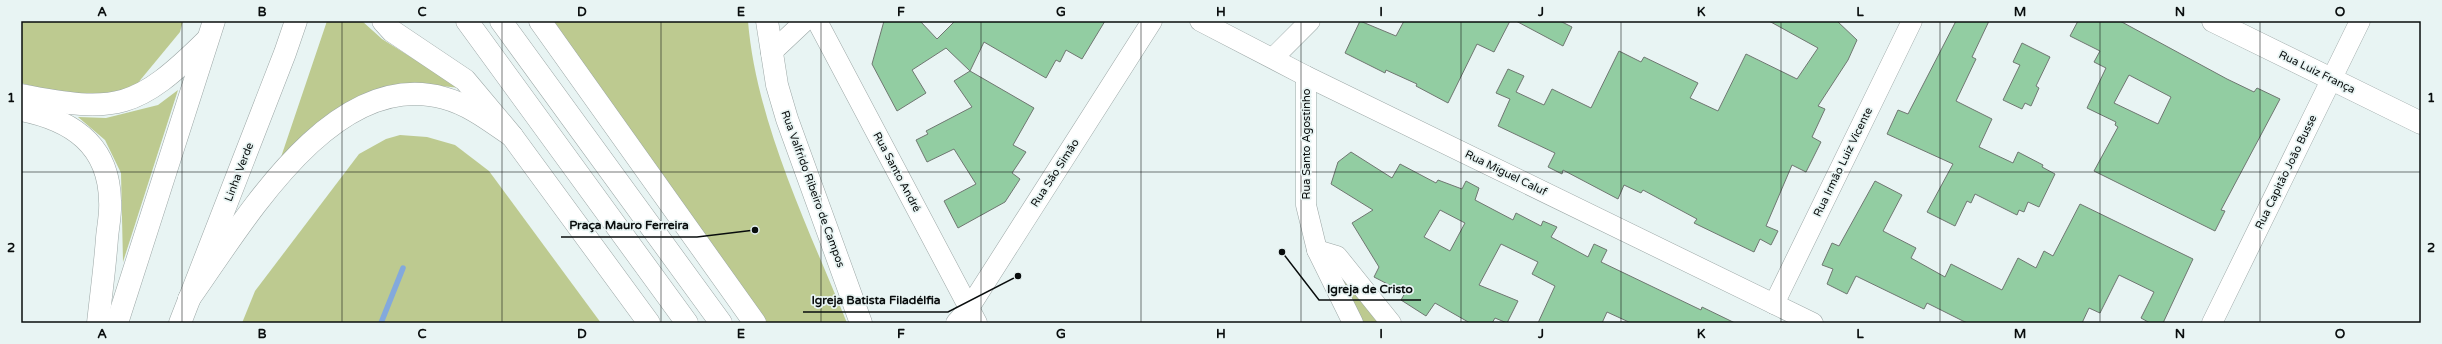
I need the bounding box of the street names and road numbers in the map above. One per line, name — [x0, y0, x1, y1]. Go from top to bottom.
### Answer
street label: Rua Luiz França — [2277, 48, 2357, 96]
street label: Rua Santo Agostinho — [1300, 88, 1313, 199]
street label: Rua Irmão Luiz Vicente — [1811, 105, 1875, 219]
street label: Rua Valfrido Ribeiro de Campos — [778, 109, 848, 269]
street label: Rua Capitão João Busse — [2253, 113, 2319, 231]
street label: Rua Santo André — [870, 130, 924, 214]
street label: Rua São Simão — [1028, 136, 1082, 209]
street label: Linha Verde — [222, 141, 256, 203]
street label: Rua Miguel Caluf — [1463, 147, 1550, 199]

